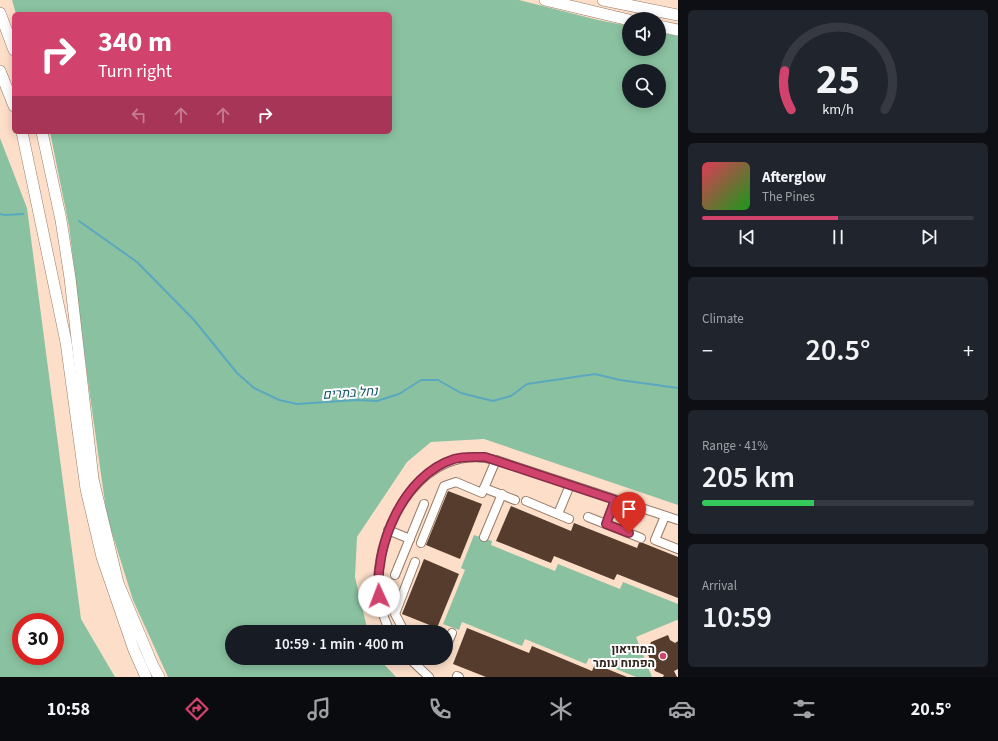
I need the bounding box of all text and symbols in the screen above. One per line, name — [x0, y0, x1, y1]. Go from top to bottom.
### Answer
map controls — [622, 12, 666, 108]
button: sound — [622, 12, 666, 56]
text: 340 m — [98, 22, 172, 62]
icon: right — [32, 28, 84, 80]
text: 25 — [816, 50, 860, 110]
text: Turn right — [98, 59, 172, 84]
button: search — [622, 64, 666, 108]
text: km/h — [822, 98, 854, 119]
icon: left — [128, 104, 150, 126]
icon: ahead — [170, 104, 192, 126]
icon: ahead — [212, 104, 234, 126]
icon: right — [254, 104, 276, 126]
text: Afterglow — [762, 167, 826, 188]
text: The Pines — [762, 188, 815, 206]
icon: previous — [736, 226, 758, 248]
icon: pause — [827, 226, 849, 248]
icon: next — [918, 226, 940, 248]
text: Climate — [702, 310, 744, 328]
text: 20.5° — [806, 329, 870, 372]
text: − — [702, 335, 713, 367]
text: + — [963, 335, 974, 367]
water label: נחל בתרים — [322, 382, 380, 404]
text: Range · 41% — [702, 437, 768, 455]
text: 205 km — [702, 456, 795, 499]
pin — [612, 492, 646, 533]
icon: arrive — [618, 498, 640, 520]
position arrow — [358, 575, 400, 617]
text: Arrival — [702, 577, 737, 595]
text: 10:59 — [702, 596, 772, 639]
speed limit sign: 30 — [12, 613, 64, 665]
text: 10:59 · 1 min · 400 m — [274, 634, 404, 655]
place label: המוזיאון הפתוח עומר — [593, 641, 655, 672]
marker: המוזיאון הפתוח עומר — [658, 651, 668, 661]
icon: directions — [183, 695, 211, 723]
icon: music — [305, 695, 333, 723]
icon: phone — [426, 695, 454, 723]
icon: climate — [547, 695, 575, 723]
icon: car — [668, 695, 696, 723]
icon: filters — [790, 695, 818, 723]
text: 10:58 — [47, 697, 90, 722]
text: 20.5° — [911, 697, 951, 722]

